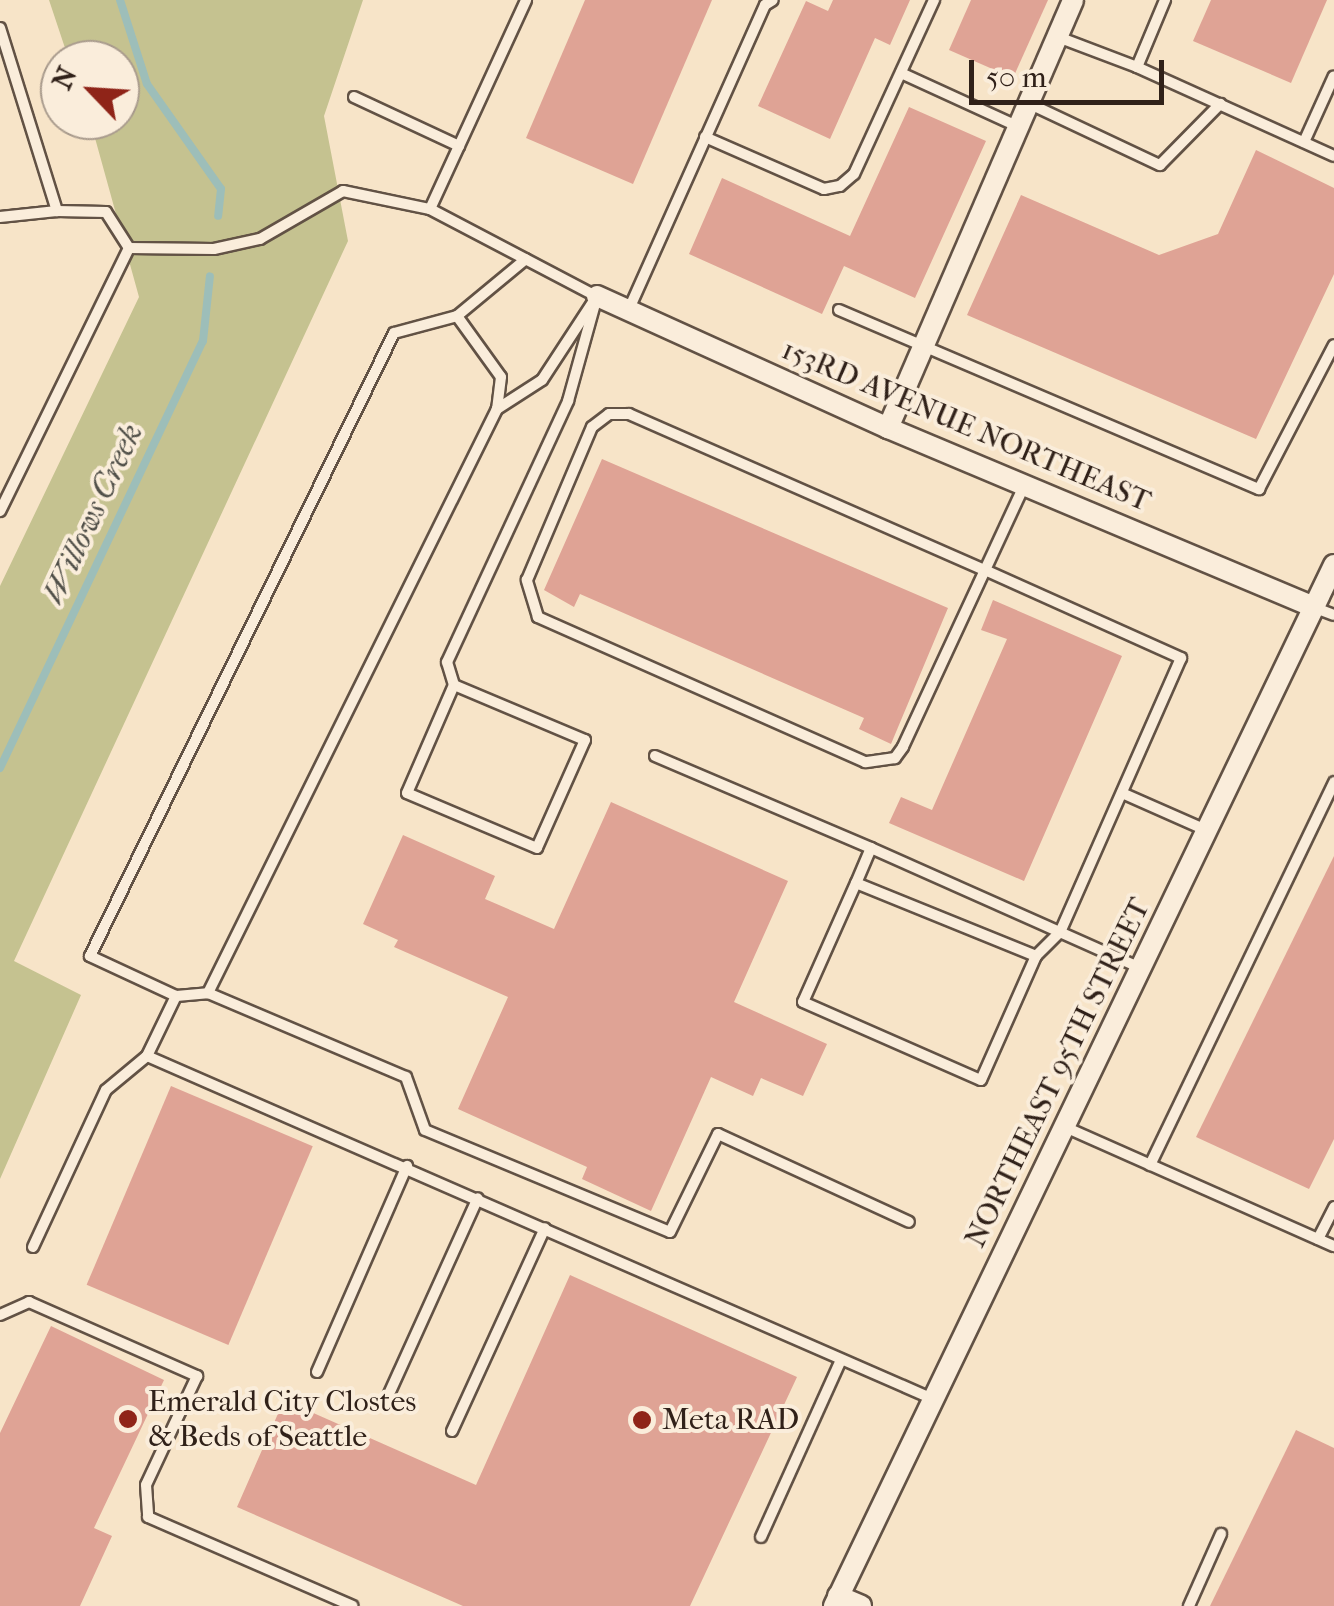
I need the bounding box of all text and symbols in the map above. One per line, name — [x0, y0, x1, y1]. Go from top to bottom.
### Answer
north arrow — [40, 40, 140, 140]
scale bar — [974, 40, 1169, 102]
text: 50 m — [986, 60, 1047, 95]
text: N — [45, 61, 84, 95]
street label: 153RD AVENUE NORTHEAST — [776, 332, 1156, 520]
water label: Willows Creek — [34, 418, 152, 610]
street label: NORTHEAST 95TH STREET — [958, 893, 1158, 1253]
place label: Emerald City Clostes & Beds of Seattle — [148, 1384, 416, 1454]
place label: Meta RAD — [662, 1402, 799, 1438]
marker: Emerald City Clostes & Beds of Seattle — [117, 1408, 139, 1430]
marker: Meta RAD — [631, 1409, 653, 1431]

